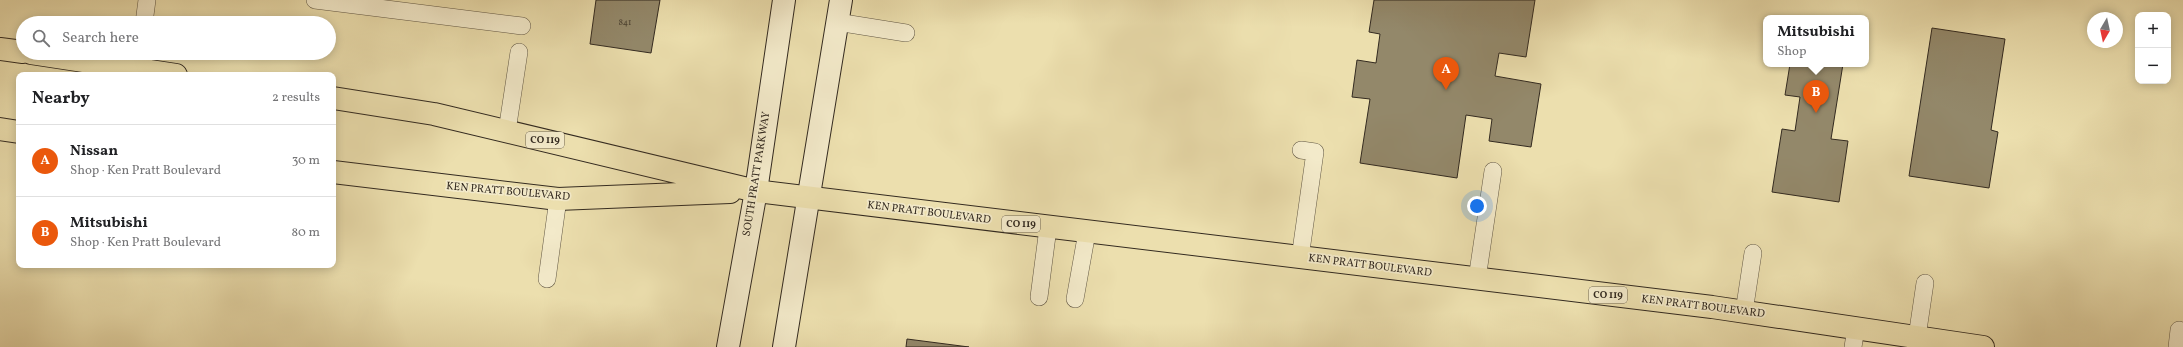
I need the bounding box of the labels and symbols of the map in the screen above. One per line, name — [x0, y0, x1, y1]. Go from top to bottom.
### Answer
north arrow — [2087, 12, 2123, 48]
house number: 841 — [618, 16, 632, 29]
pin: A — [1433, 57, 1459, 90]
pin: B — [1803, 80, 1829, 113]
street label: SOUTH PRATT PARKWAY — [740, 110, 774, 237]
road number: CO 119 — [526, 132, 564, 148]
street label: KEN PRATT BOULEVARD — [445, 179, 571, 205]
your location — [1467, 196, 1487, 216]
street label: KEN PRATT BOULEVARD — [866, 198, 992, 228]
road number: CO 119 — [1002, 216, 1040, 232]
street label: KEN PRATT BOULEVARD — [1307, 251, 1433, 281]
road number: CO 119 — [1589, 287, 1627, 303]
street label: KEN PRATT BOULEVARD — [1640, 292, 1766, 322]

